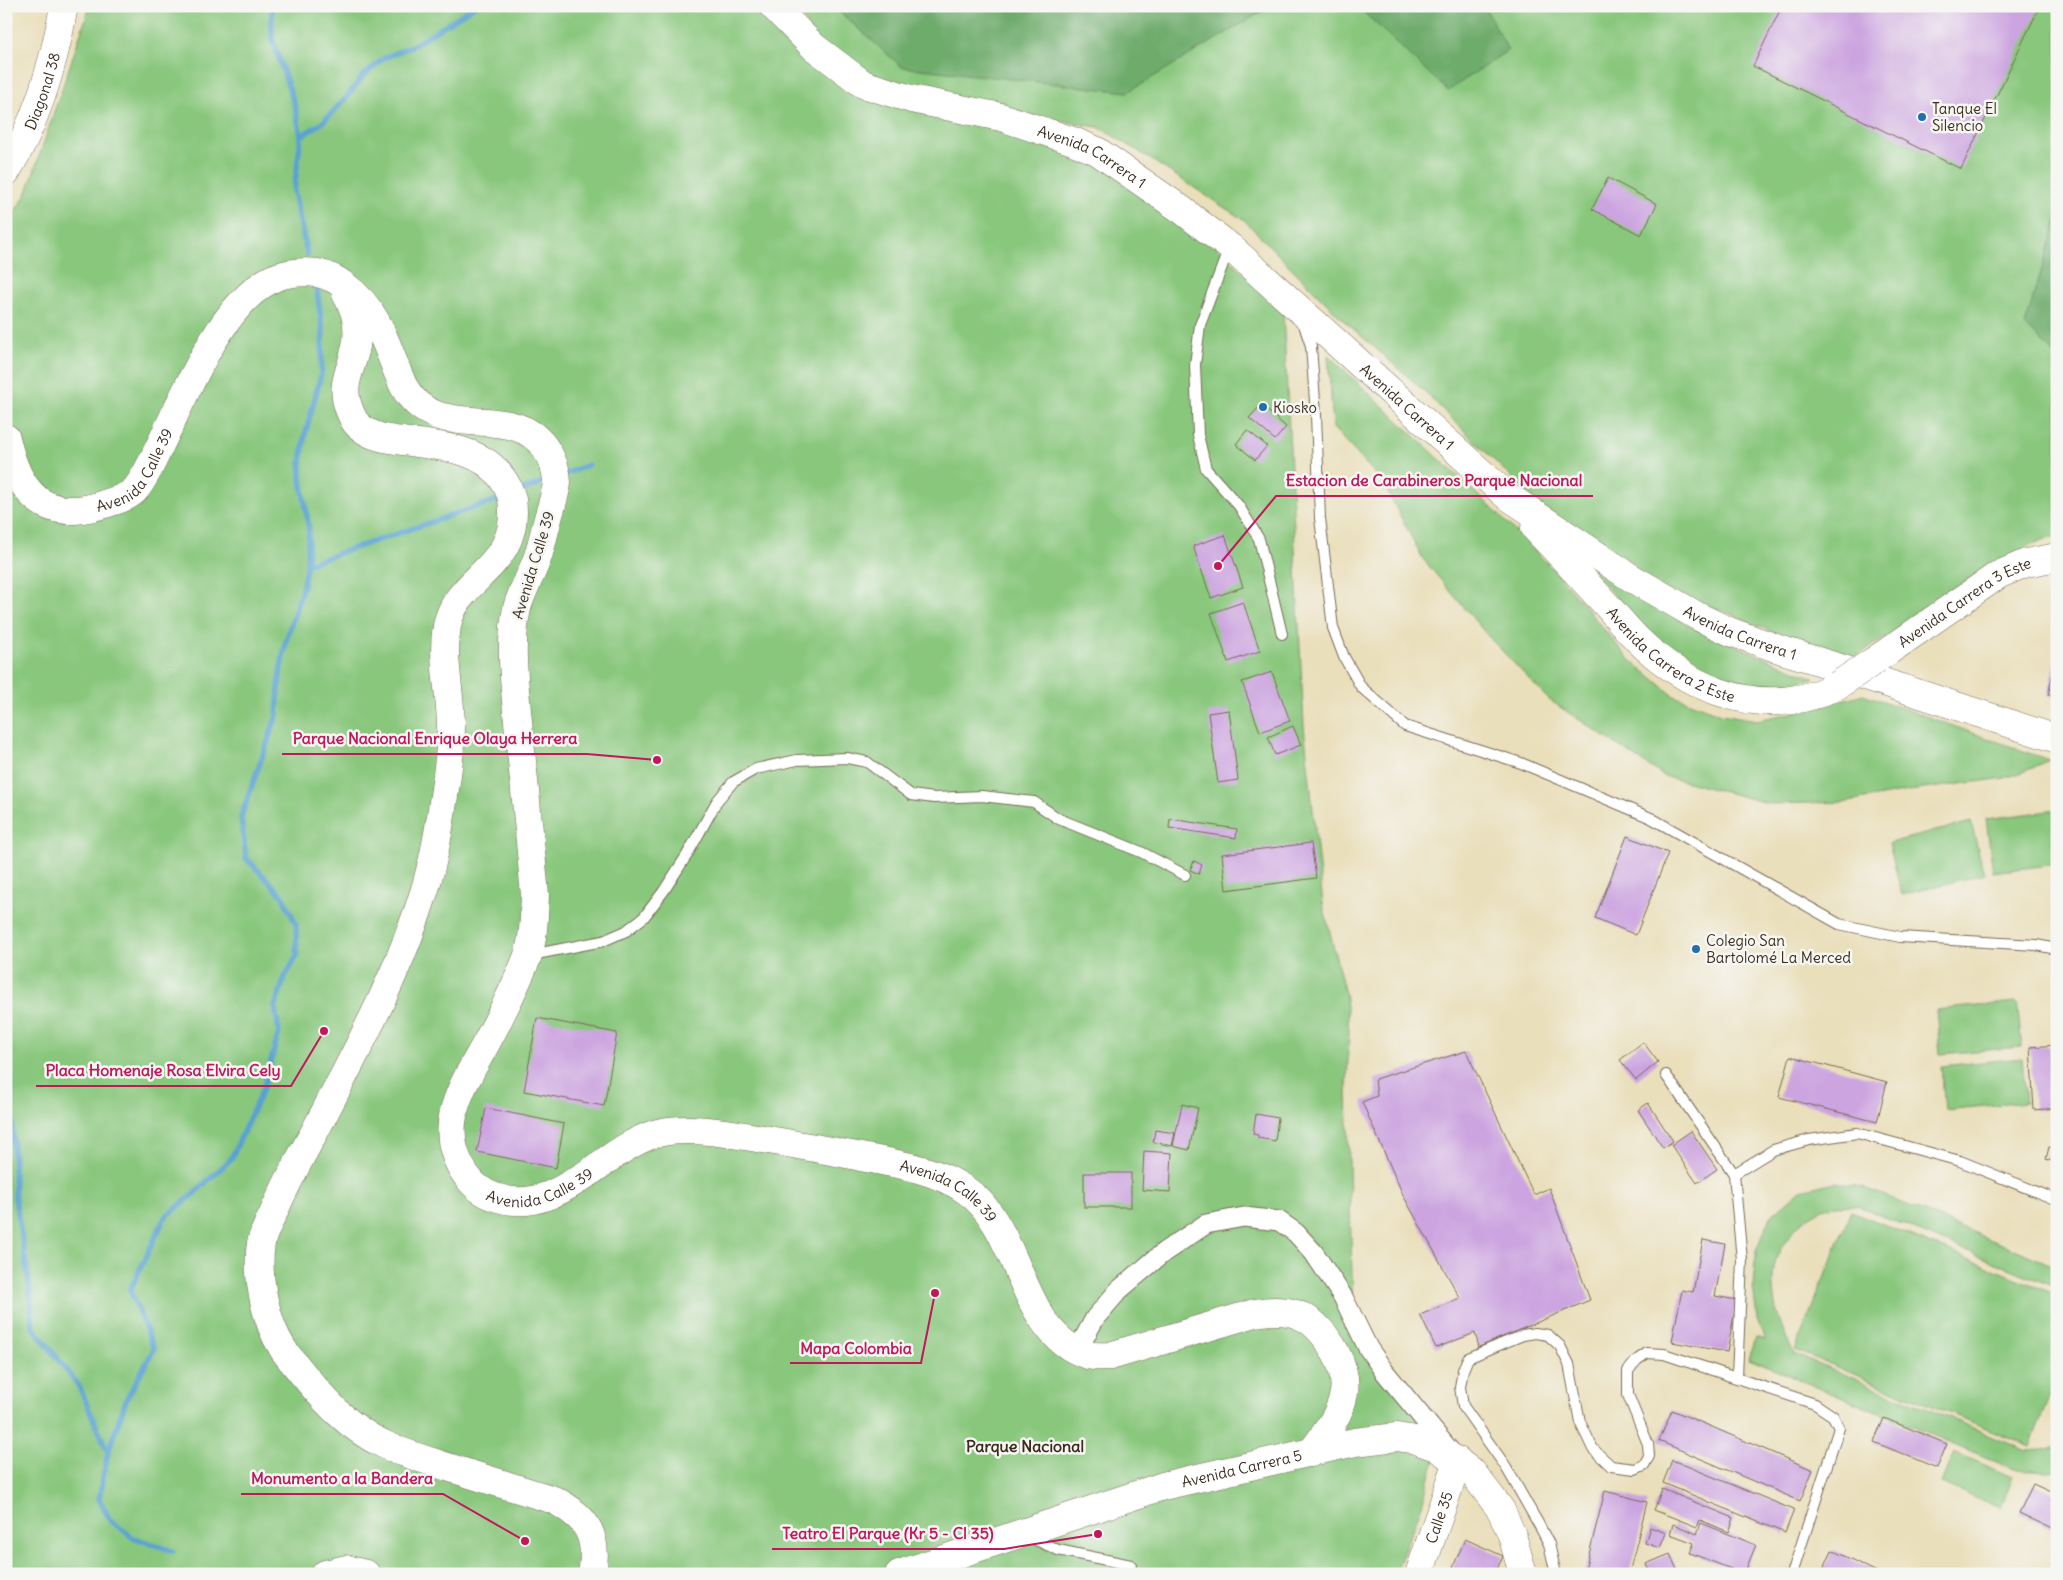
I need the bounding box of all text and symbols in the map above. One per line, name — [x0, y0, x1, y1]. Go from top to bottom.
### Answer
street label: Diagonal 38 — [20, 50, 64, 133]
place label: Tanque El Silencio — [1932, 99, 1997, 135]
marker: Tanque El Silencio — [1916, 111, 1928, 123]
street label: Avenida Carrera 1 — [1035, 120, 1150, 192]
street label: Avenida Carrera 1 — [1356, 359, 1459, 454]
place label: Kiosko — [1273, 398, 1317, 417]
marker: Kiosko — [1257, 401, 1269, 413]
street label: Avenida Calle 39 — [94, 425, 176, 515]
callout: Estacion de Carabineros Parque Nacional — [1276, 465, 1593, 496]
text: Estacion de Carabineros Parque Nacional — [1286, 470, 1582, 491]
street label: Avenida Calle 39 — [508, 509, 558, 621]
street label: Avenida Carrera 3 Este — [1894, 553, 2032, 651]
street label: Avenida Carrera 1 — [1680, 601, 1799, 663]
street label: Avenida Carrera 2 Este — [1603, 603, 1737, 706]
callout: Parque Nacional Enrique Olaya Herrera — [282, 723, 587, 754]
text: Parque Nacional Enrique Olaya Herrera — [293, 728, 577, 749]
place label: Colegio San Bartolomé La Merced — [1706, 931, 1851, 967]
marker: Colegio San Bartolomé La Merced — [1690, 943, 1702, 955]
callout: Placa Homenaje Rosa Elvira Cely — [36, 1055, 291, 1086]
text: Placa Homenaje Rosa Elvira Cely — [45, 1060, 281, 1081]
street label: Avenida Calle 39 — [898, 1155, 1002, 1225]
street label: Avenida Calle 39 — [484, 1163, 596, 1211]
callout: Mapa Colombia — [790, 1332, 921, 1363]
text: Mapa Colombia — [800, 1338, 912, 1359]
district label: Parque Nacional — [966, 1436, 1084, 1457]
street label: Avenida Carrera 5 — [1180, 1445, 1304, 1491]
callout: Monumento a la Bandera — [241, 1463, 443, 1494]
text: Monumento a la Bandera — [251, 1468, 433, 1488]
street label: Calle 35 — [1421, 1489, 1456, 1546]
callout: Teatro El Parque (Kr 5 - Cl 35) — [772, 1518, 1004, 1549]
text: Teatro El Parque (Kr 5 - Cl 35) — [782, 1523, 994, 1544]

